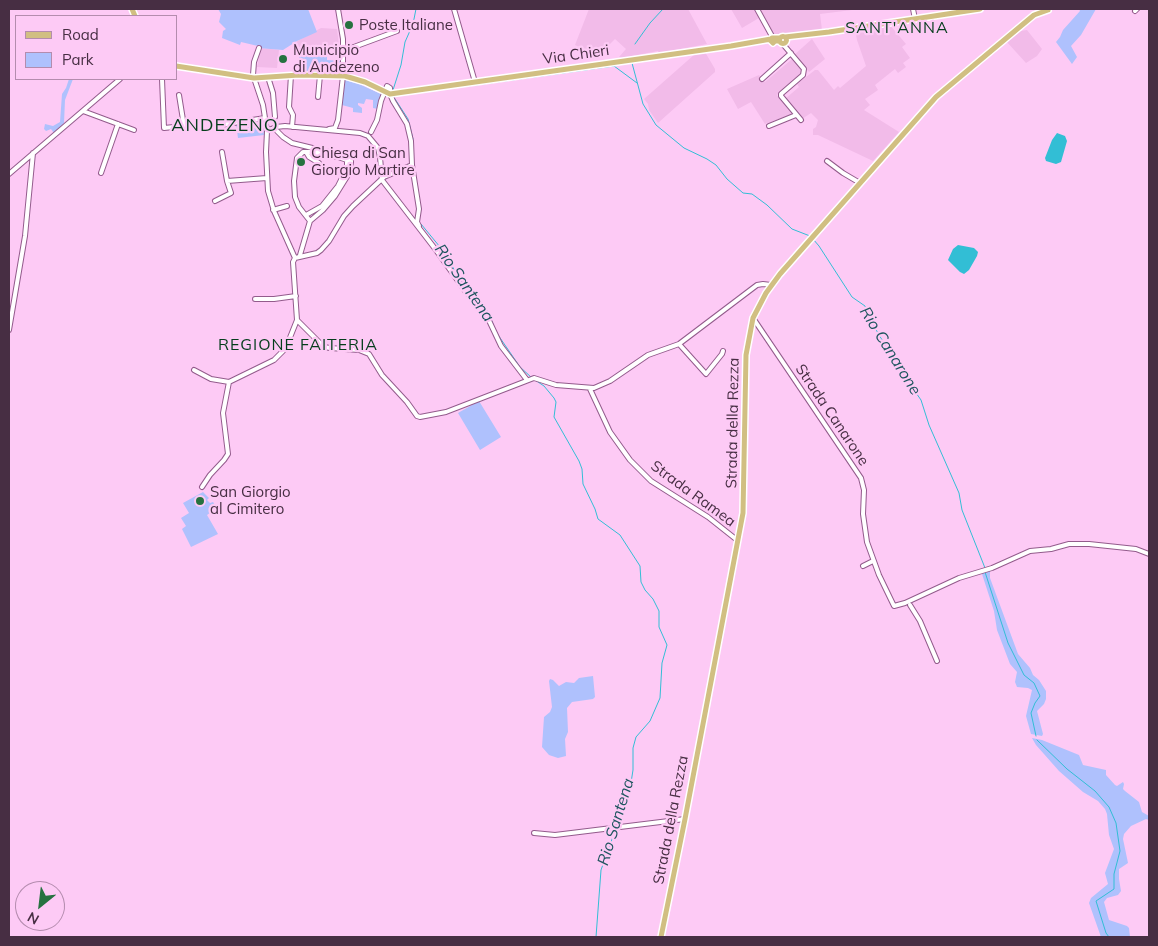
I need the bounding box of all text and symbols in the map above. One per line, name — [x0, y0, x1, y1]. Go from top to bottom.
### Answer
legend — [15, 15, 178, 80]
place label: Poste Italiane — [359, 16, 453, 34]
district label: SANT'ANNA — [844, 18, 950, 38]
marker: Poste Italiane — [343, 19, 355, 31]
text: Road — [62, 25, 99, 44]
place label: Municipio di Andezeno — [293, 41, 380, 76]
street label: Via Chieri — [542, 41, 610, 69]
text: Park — [62, 50, 94, 69]
marker: Municipio di Andezeno — [277, 53, 289, 65]
district label: ANDEZENO — [170, 115, 280, 137]
place label: Chiesa di San Giorgio Martire — [311, 144, 415, 179]
marker: Chiesa di San Giorgio Martire — [295, 156, 307, 168]
water label: Rio Santena — [430, 240, 498, 326]
water label: Rio Canarone — [855, 303, 925, 399]
district label: REGIONE FAITERIA — [216, 335, 380, 355]
street label: Strada della Rezza — [723, 357, 743, 489]
street label: Strada Canarone — [791, 361, 873, 469]
street label: Strada Ramea — [647, 457, 739, 531]
place label: San Giorgio al Cimitero — [210, 483, 291, 518]
marker: San Giorgio al Cimitero — [194, 495, 206, 507]
street label: Strada della Rezza — [650, 754, 692, 886]
water label: Rio Santena — [594, 776, 638, 868]
north arrow — [15, 881, 65, 931]
text: N — [24, 908, 42, 929]

